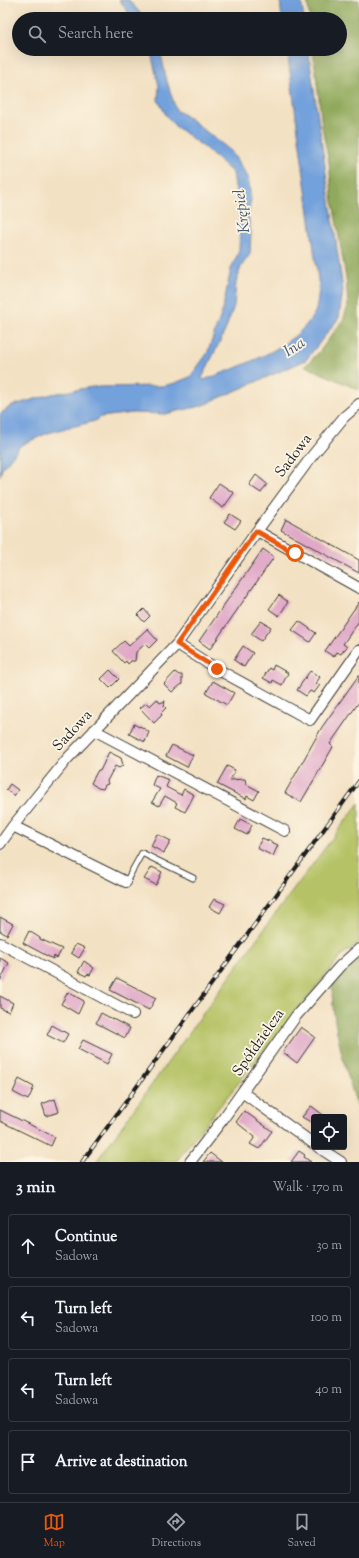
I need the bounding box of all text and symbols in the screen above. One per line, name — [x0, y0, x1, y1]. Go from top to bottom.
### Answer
search box — [12, 12, 347, 56]
icon: search — [26, 23, 48, 45]
text: Search here — [58, 24, 133, 45]
water label: Krępiel — [229, 188, 257, 234]
water label: Ina — [280, 332, 310, 364]
street label: Sadowa — [271, 430, 317, 482]
route start — [286, 544, 304, 562]
route end — [208, 660, 226, 678]
street label: Sadowa — [48, 706, 98, 756]
street label: Spółdzielcza — [228, 1005, 290, 1081]
map controls — [311, 1114, 347, 1150]
button: locate — [311, 1114, 347, 1150]
text: 3 min — [16, 1176, 55, 1200]
text: Walk · 170 m — [273, 1179, 343, 1197]
text: Continue — [55, 1227, 117, 1248]
icon: ahead — [17, 1235, 39, 1257]
text: 30 m — [316, 1237, 342, 1255]
text: Sadowa — [55, 1248, 98, 1266]
text: Turn left — [55, 1299, 112, 1320]
icon: left — [17, 1307, 39, 1329]
text: 100 m — [310, 1309, 342, 1327]
text: Sadowa — [55, 1320, 98, 1338]
text: Turn left — [55, 1371, 112, 1392]
icon: left — [17, 1379, 39, 1401]
text: 40 m — [315, 1381, 342, 1399]
text: Sadowa — [55, 1392, 98, 1410]
icon: arrive — [17, 1451, 39, 1473]
text: Arrive at destination — [55, 1452, 188, 1473]
tab: Map — [43, 1511, 65, 1551]
tab: Directions — [152, 1511, 201, 1551]
tab: Saved — [288, 1511, 316, 1551]

